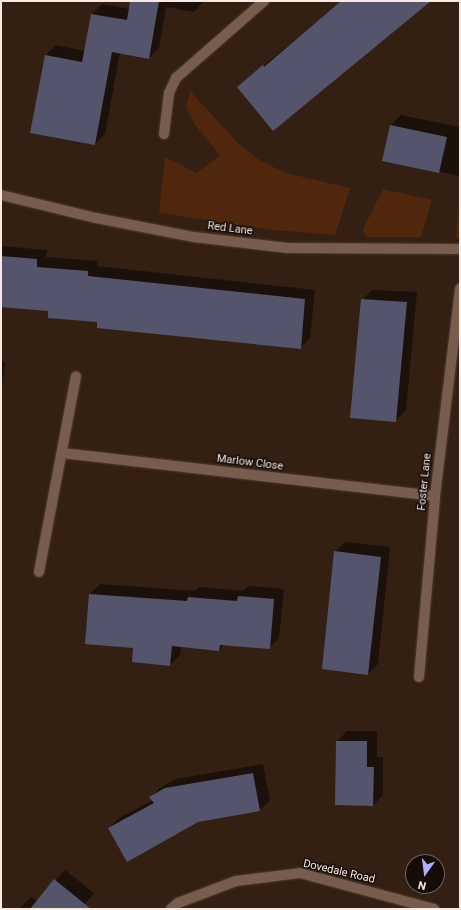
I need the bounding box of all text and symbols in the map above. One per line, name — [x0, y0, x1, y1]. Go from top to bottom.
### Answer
street label: Red Lane — [207, 220, 253, 238]
street label: Marlow Close — [216, 452, 284, 474]
street label: Foster Lane — [415, 453, 435, 511]
north arrow — [405, 854, 445, 894]
street label: Dovedale Road — [302, 857, 376, 887]
text: N — [417, 878, 428, 892]

